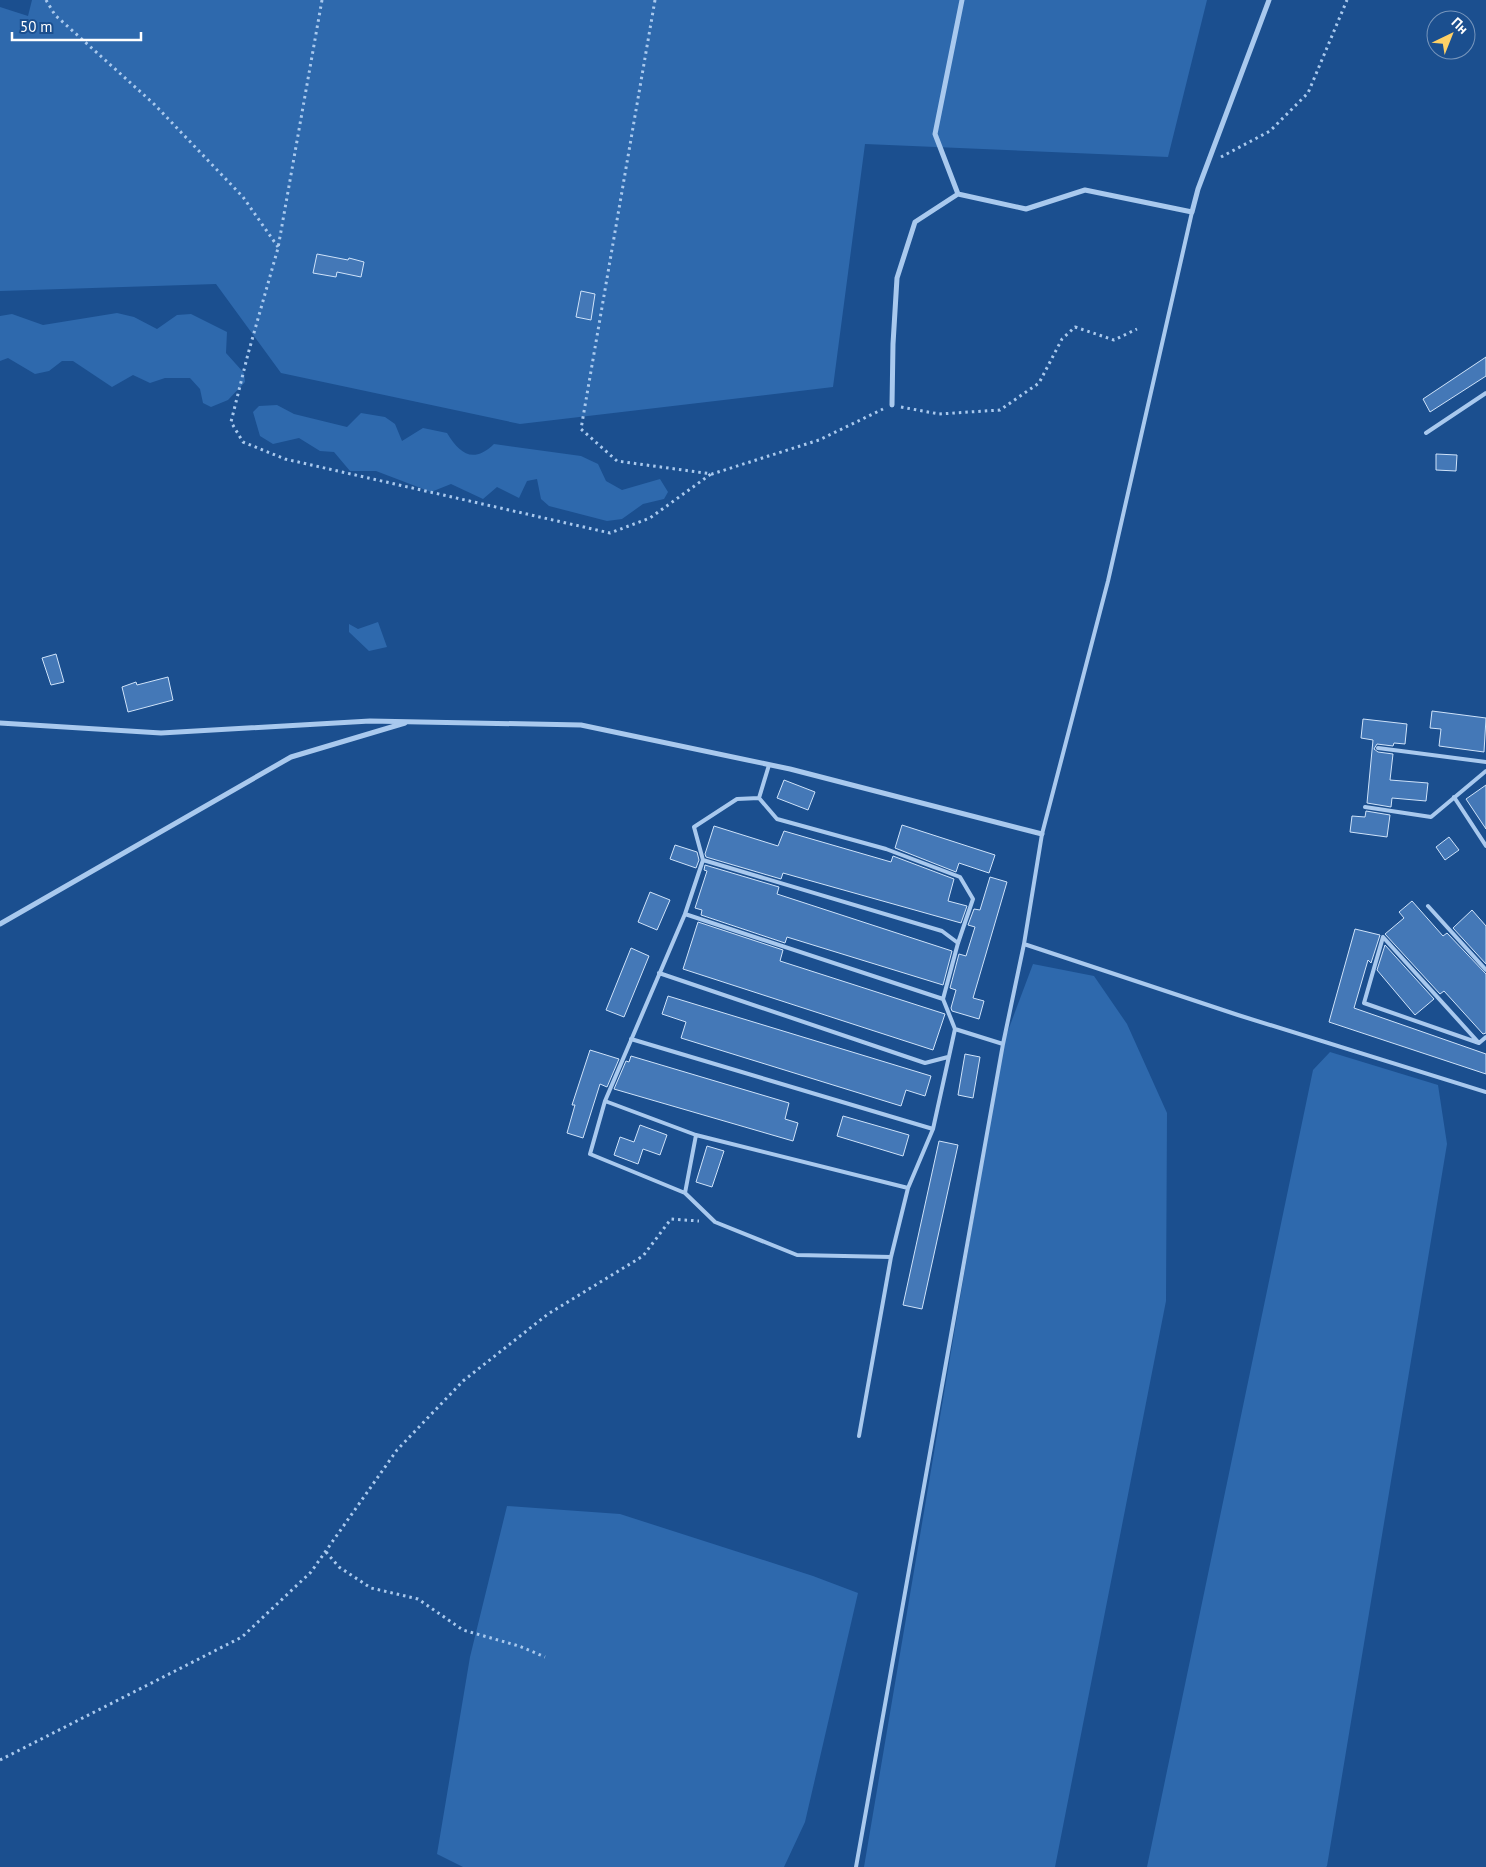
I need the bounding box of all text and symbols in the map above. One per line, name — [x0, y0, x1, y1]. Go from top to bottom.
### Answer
scale bar — [12, 10, 141, 42]
north arrow — [1426, 10, 1476, 60]
text: Пн — [1448, 13, 1472, 38]
text: 50 m — [20, 17, 53, 36]

